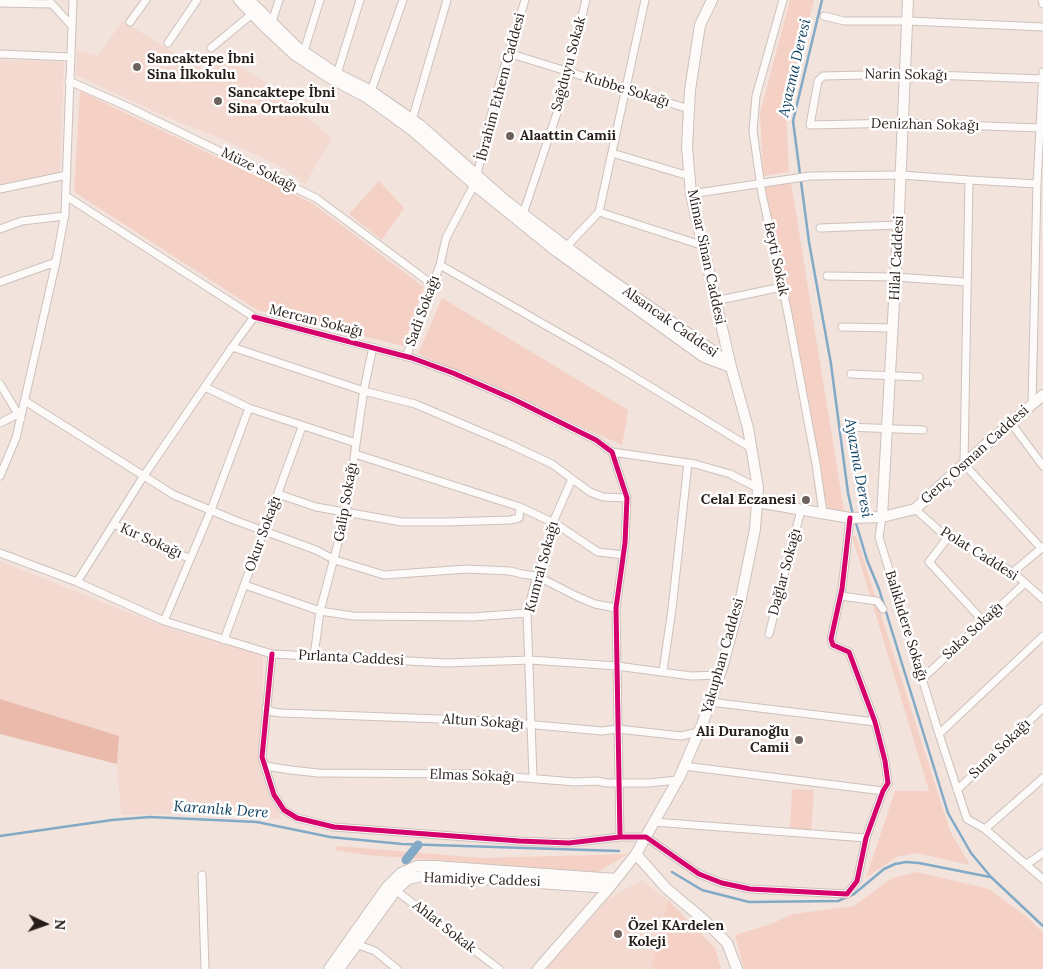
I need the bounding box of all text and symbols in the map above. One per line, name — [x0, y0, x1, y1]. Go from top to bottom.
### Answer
street label: İbrahim Ethem Caddesi — [473, 11, 529, 163]
street label: Sağduyu Sokak — [548, 15, 590, 113]
water label: Ayazma Deresi — [775, 17, 815, 119]
place label: Sancaktepe İbni Sina İlkokulu — [147, 51, 254, 84]
marker: Sancaktepe İbni Sina İlkokulu — [131, 61, 143, 73]
street label: Narin Sokağı — [864, 66, 948, 84]
street label: Kubbe Sokağı — [582, 69, 672, 111]
place label: Sancaktepe İbni Sina Ortaokulu — [228, 85, 335, 118]
marker: Sancaktepe İbni Sina Ortaokulu — [212, 95, 224, 107]
street label: Denizhan Sokağı — [871, 116, 979, 134]
place label: Alaattin Camii — [520, 128, 616, 144]
marker: Alaattin Camii — [504, 130, 516, 142]
street label: Müze Sokağı — [218, 144, 300, 196]
street label: Mimar Sinan Caddesi — [683, 188, 729, 326]
street label: Hilal Caddesi — [886, 215, 908, 301]
street label: Beyti Sokak — [760, 221, 792, 297]
street label: Sadi Sokağı — [402, 273, 444, 349]
street label: Alsancak Caddesi — [619, 283, 721, 361]
street label: Mercan Sokağı — [267, 301, 365, 341]
street label: Genç Osman Caddesi — [918, 402, 1032, 508]
water label: Ayazma Deresi — [840, 417, 876, 519]
street label: Galip Sokağı — [331, 461, 361, 543]
place label: Celal Eczanesi — [701, 492, 796, 508]
street label: Okur Sokağı — [241, 494, 285, 574]
marker: Celal Eczanesi — [800, 494, 812, 506]
street label: Kumral Sokağı — [522, 519, 562, 615]
street label: Kır Sokağı — [117, 520, 185, 562]
street label: Polat Caddesi — [937, 523, 1021, 585]
street label: Dağlar Sokağı — [765, 527, 805, 617]
street label: Balıklıdere Sokağı — [881, 569, 931, 683]
street label: Yakuphan Caddesi — [698, 596, 748, 716]
street label: Saka Sokağı — [939, 599, 1007, 663]
street label: Pırlanta Caddesi — [298, 647, 404, 669]
street label: Altun Sokağı — [442, 711, 524, 733]
street label: Suna Sokağı — [966, 716, 1034, 782]
place label: Ali Duranoğlu Camii — [696, 724, 789, 756]
marker: Ali Duranoğlu Camii — [793, 734, 805, 746]
street label: Elmas Sokağı — [429, 766, 515, 786]
water label: Karanlık Dere — [173, 798, 269, 822]
street label: Hamidiye Caddesi — [423, 870, 541, 890]
street label: Ahlat Sokak — [409, 897, 479, 957]
north arrow — [20, 899, 70, 949]
place label: Özel KArdelen Koleji — [628, 918, 724, 950]
text: N — [51, 919, 69, 931]
marker: Özel KArdelen Koleji — [612, 928, 624, 940]

